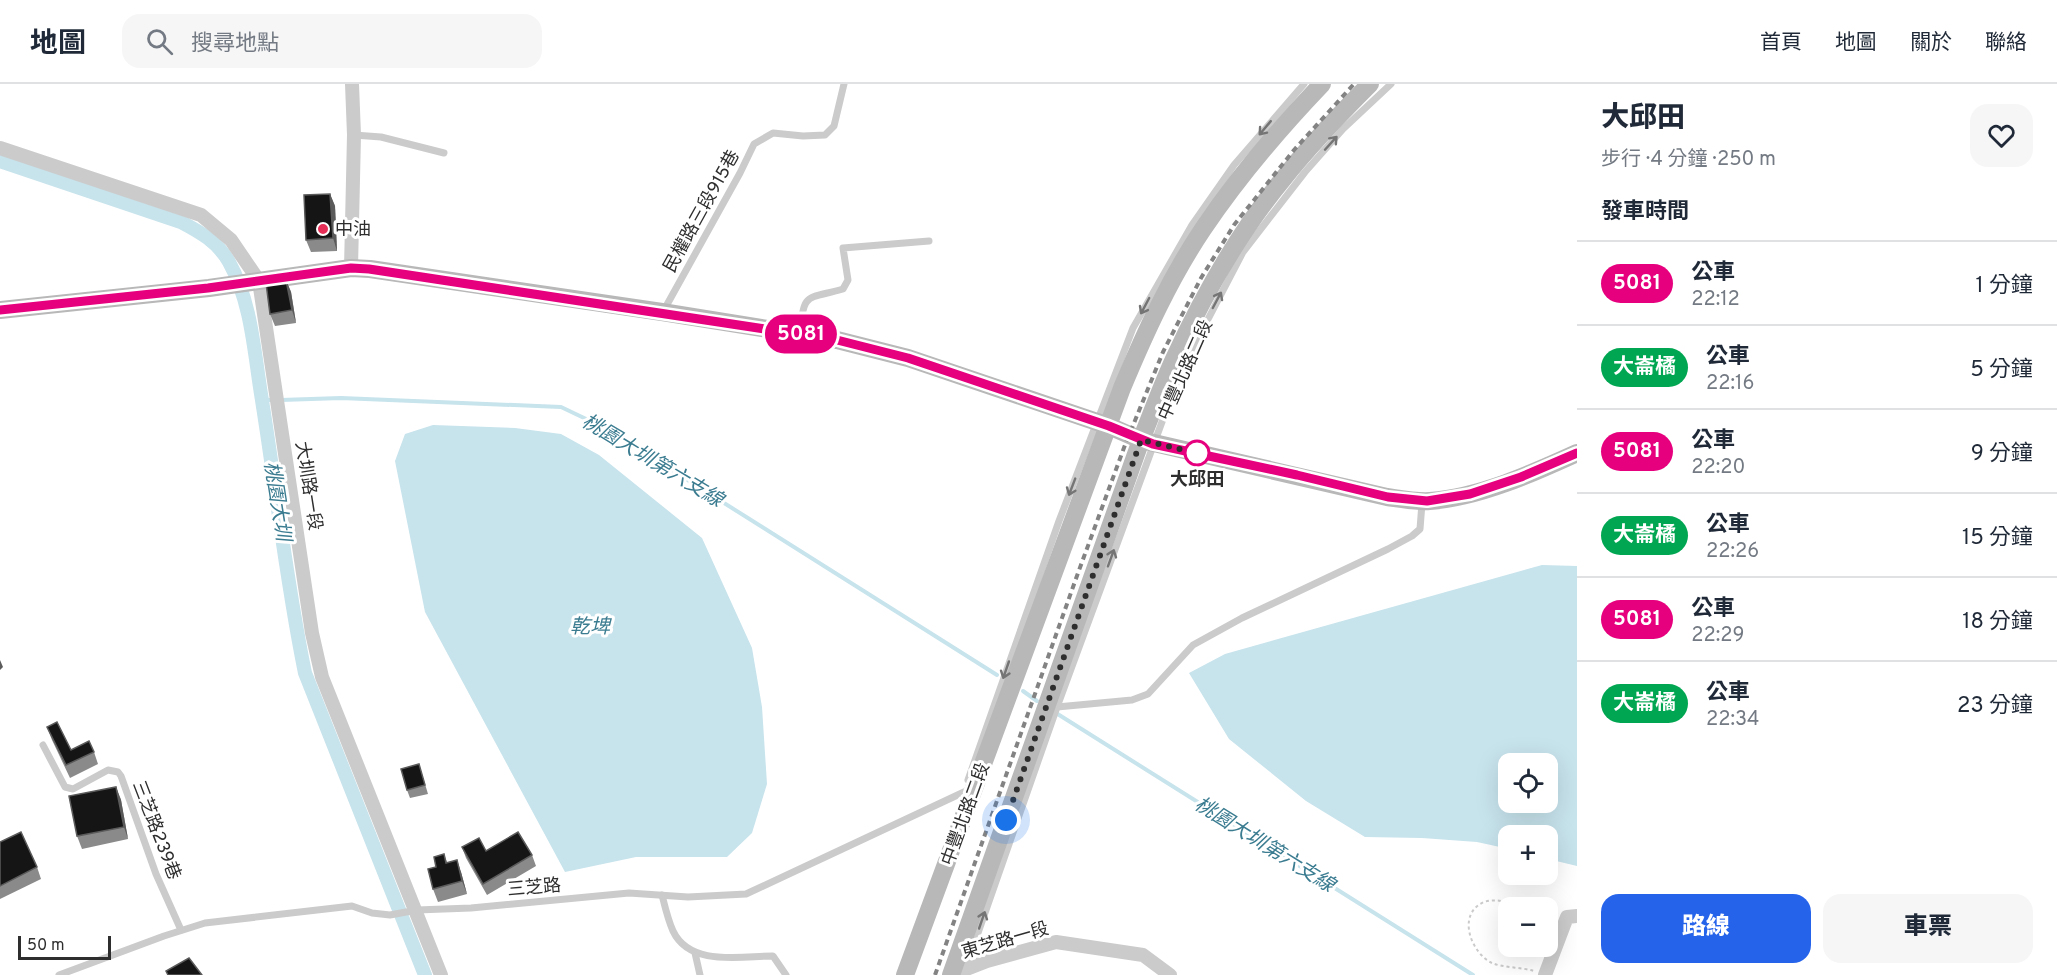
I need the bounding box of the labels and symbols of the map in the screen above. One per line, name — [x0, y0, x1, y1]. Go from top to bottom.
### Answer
one-way arrow — [1259, 120, 1272, 136]
one-way arrow — [1324, 136, 1338, 151]
street label: 民權路三段915巷 — [659, 146, 745, 277]
place label: 中油 — [335, 219, 371, 242]
marker: 中油 — [316, 222, 330, 236]
one-way arrow — [1212, 292, 1223, 310]
one-way arrow — [1139, 297, 1151, 314]
line badge: 5081 — [759, 314, 843, 354]
street label: 中豐北路二段 — [1154, 317, 1219, 425]
water label: 桃園大圳第六支線 — [577, 409, 729, 515]
street label: 大圳路一段 — [289, 440, 326, 532]
marker: 大邱田 — [1184, 440, 1210, 466]
water label: 桃園大圳 — [257, 460, 296, 546]
place label: 大邱田 — [1170, 469, 1224, 492]
one-way arrow — [1065, 477, 1076, 496]
one-way arrow — [1107, 549, 1118, 568]
water label: 乾埤 — [570, 615, 612, 641]
one-way arrow — [1000, 661, 1011, 679]
street label: 中豐北路二段 — [937, 760, 996, 869]
street label: 三芝路239巷 — [126, 778, 185, 883]
water label: 桃園大圳第六支線 — [1189, 792, 1340, 900]
your location — [991, 805, 1021, 835]
street label: 三芝路 — [506, 875, 562, 902]
one-way arrow — [978, 911, 989, 930]
street label: 東芝路一段 — [959, 918, 1052, 965]
scale bar — [18, 933, 111, 960]

